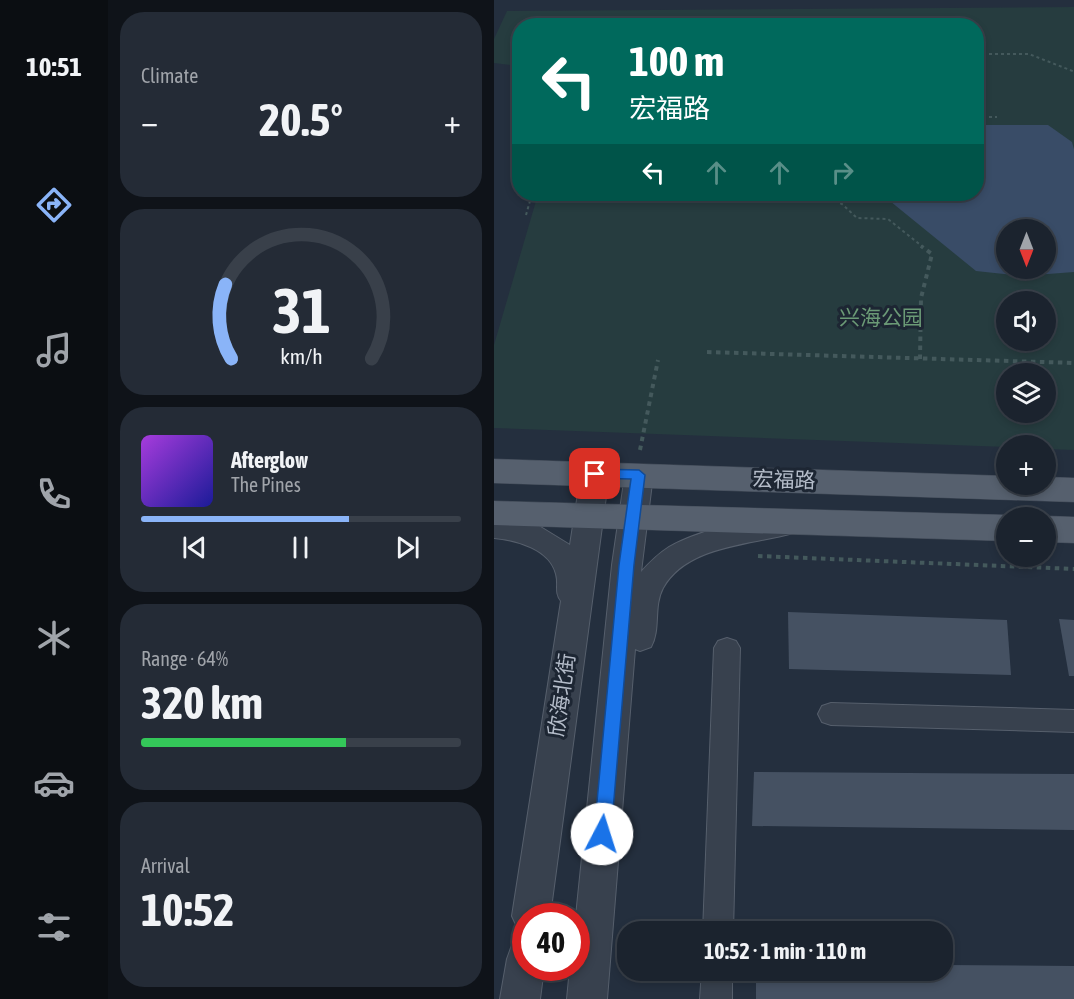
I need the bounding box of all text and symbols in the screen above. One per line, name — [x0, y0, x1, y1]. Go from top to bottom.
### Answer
text: 100 m — [629, 37, 724, 85]
icon: left — [530, 42, 608, 120]
text: 10:51 — [26, 51, 82, 82]
text: Climate — [141, 64, 198, 87]
text: 宏福路 — [629, 93, 710, 124]
text: 20.5° — [259, 94, 343, 146]
text: − — [141, 102, 158, 140]
text: + — [444, 102, 461, 140]
icon: left — [637, 156, 670, 189]
icon: ahead — [700, 156, 733, 189]
icon: ahead — [763, 156, 796, 189]
icon: right — [826, 156, 859, 189]
icon: directions — [33, 184, 75, 226]
north arrow — [996, 219, 1056, 279]
map controls — [996, 219, 1056, 567]
text: 31 — [272, 275, 330, 346]
button: sound — [996, 291, 1056, 351]
park label: 兴海公园 — [839, 305, 923, 329]
icon: music — [33, 329, 75, 371]
text: km/h — [280, 345, 322, 370]
button: layers — [996, 363, 1056, 423]
button: + — [996, 435, 1056, 495]
text: Afterglow — [231, 447, 308, 473]
pin — [569, 448, 620, 499]
icon: arrive — [578, 457, 611, 490]
street label: 宏福路 — [752, 466, 816, 492]
icon: phone — [33, 473, 75, 515]
text: The Pines — [231, 473, 301, 496]
button: − — [996, 507, 1056, 567]
icon: previous — [178, 531, 211, 564]
icon: pause — [284, 531, 317, 564]
icon: next — [391, 531, 424, 564]
icon: climate — [33, 617, 75, 659]
text: Range · 64% — [141, 647, 228, 670]
street label: 欣海北街 — [543, 652, 579, 738]
text: 320 km — [141, 677, 263, 729]
icon: car — [33, 762, 75, 804]
position arrow — [570, 802, 634, 866]
text: Arrival — [141, 854, 190, 877]
text: 10:52 — [141, 884, 235, 936]
speed limit sign: 40 — [512, 903, 590, 981]
icon: filters — [33, 906, 75, 948]
text: 10:52 · 1 min · 110 m — [704, 938, 866, 964]

